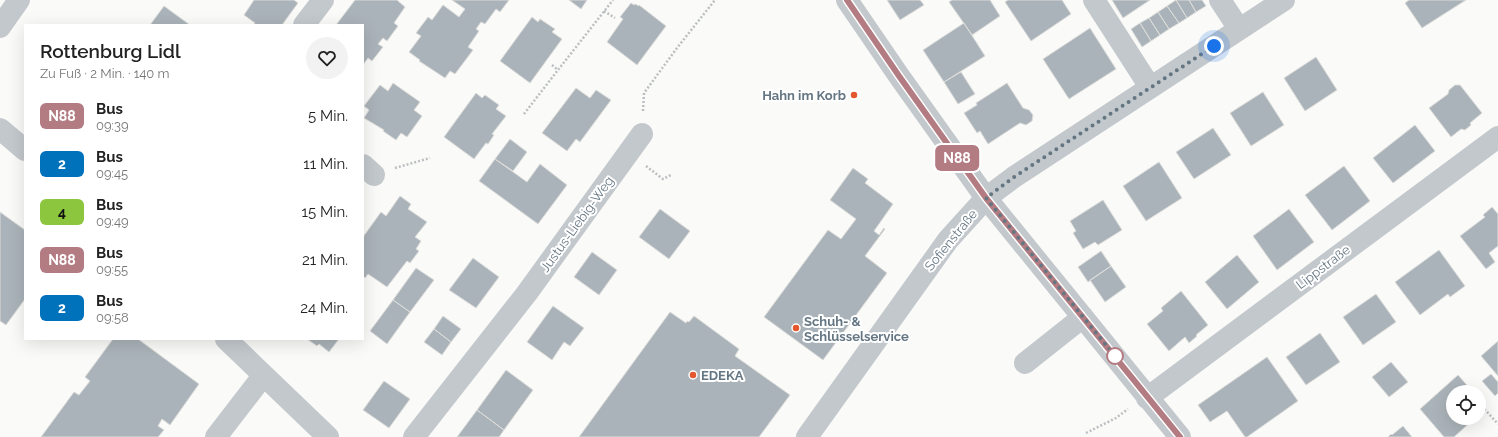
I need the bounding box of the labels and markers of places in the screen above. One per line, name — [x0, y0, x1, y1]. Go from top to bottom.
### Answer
place label: Hahn im Korb — [762, 88, 846, 103]
marker: Hahn im Korb — [849, 90, 859, 100]
place label: Schuh- & Schlüsselservice — [804, 314, 909, 344]
marker: Schuh- & Schlüsselservice — [791, 323, 801, 333]
unlabelled marker — [1106, 347, 1124, 365]
place label: EDEKA — [701, 368, 744, 383]
marker: EDEKA — [688, 370, 698, 380]

